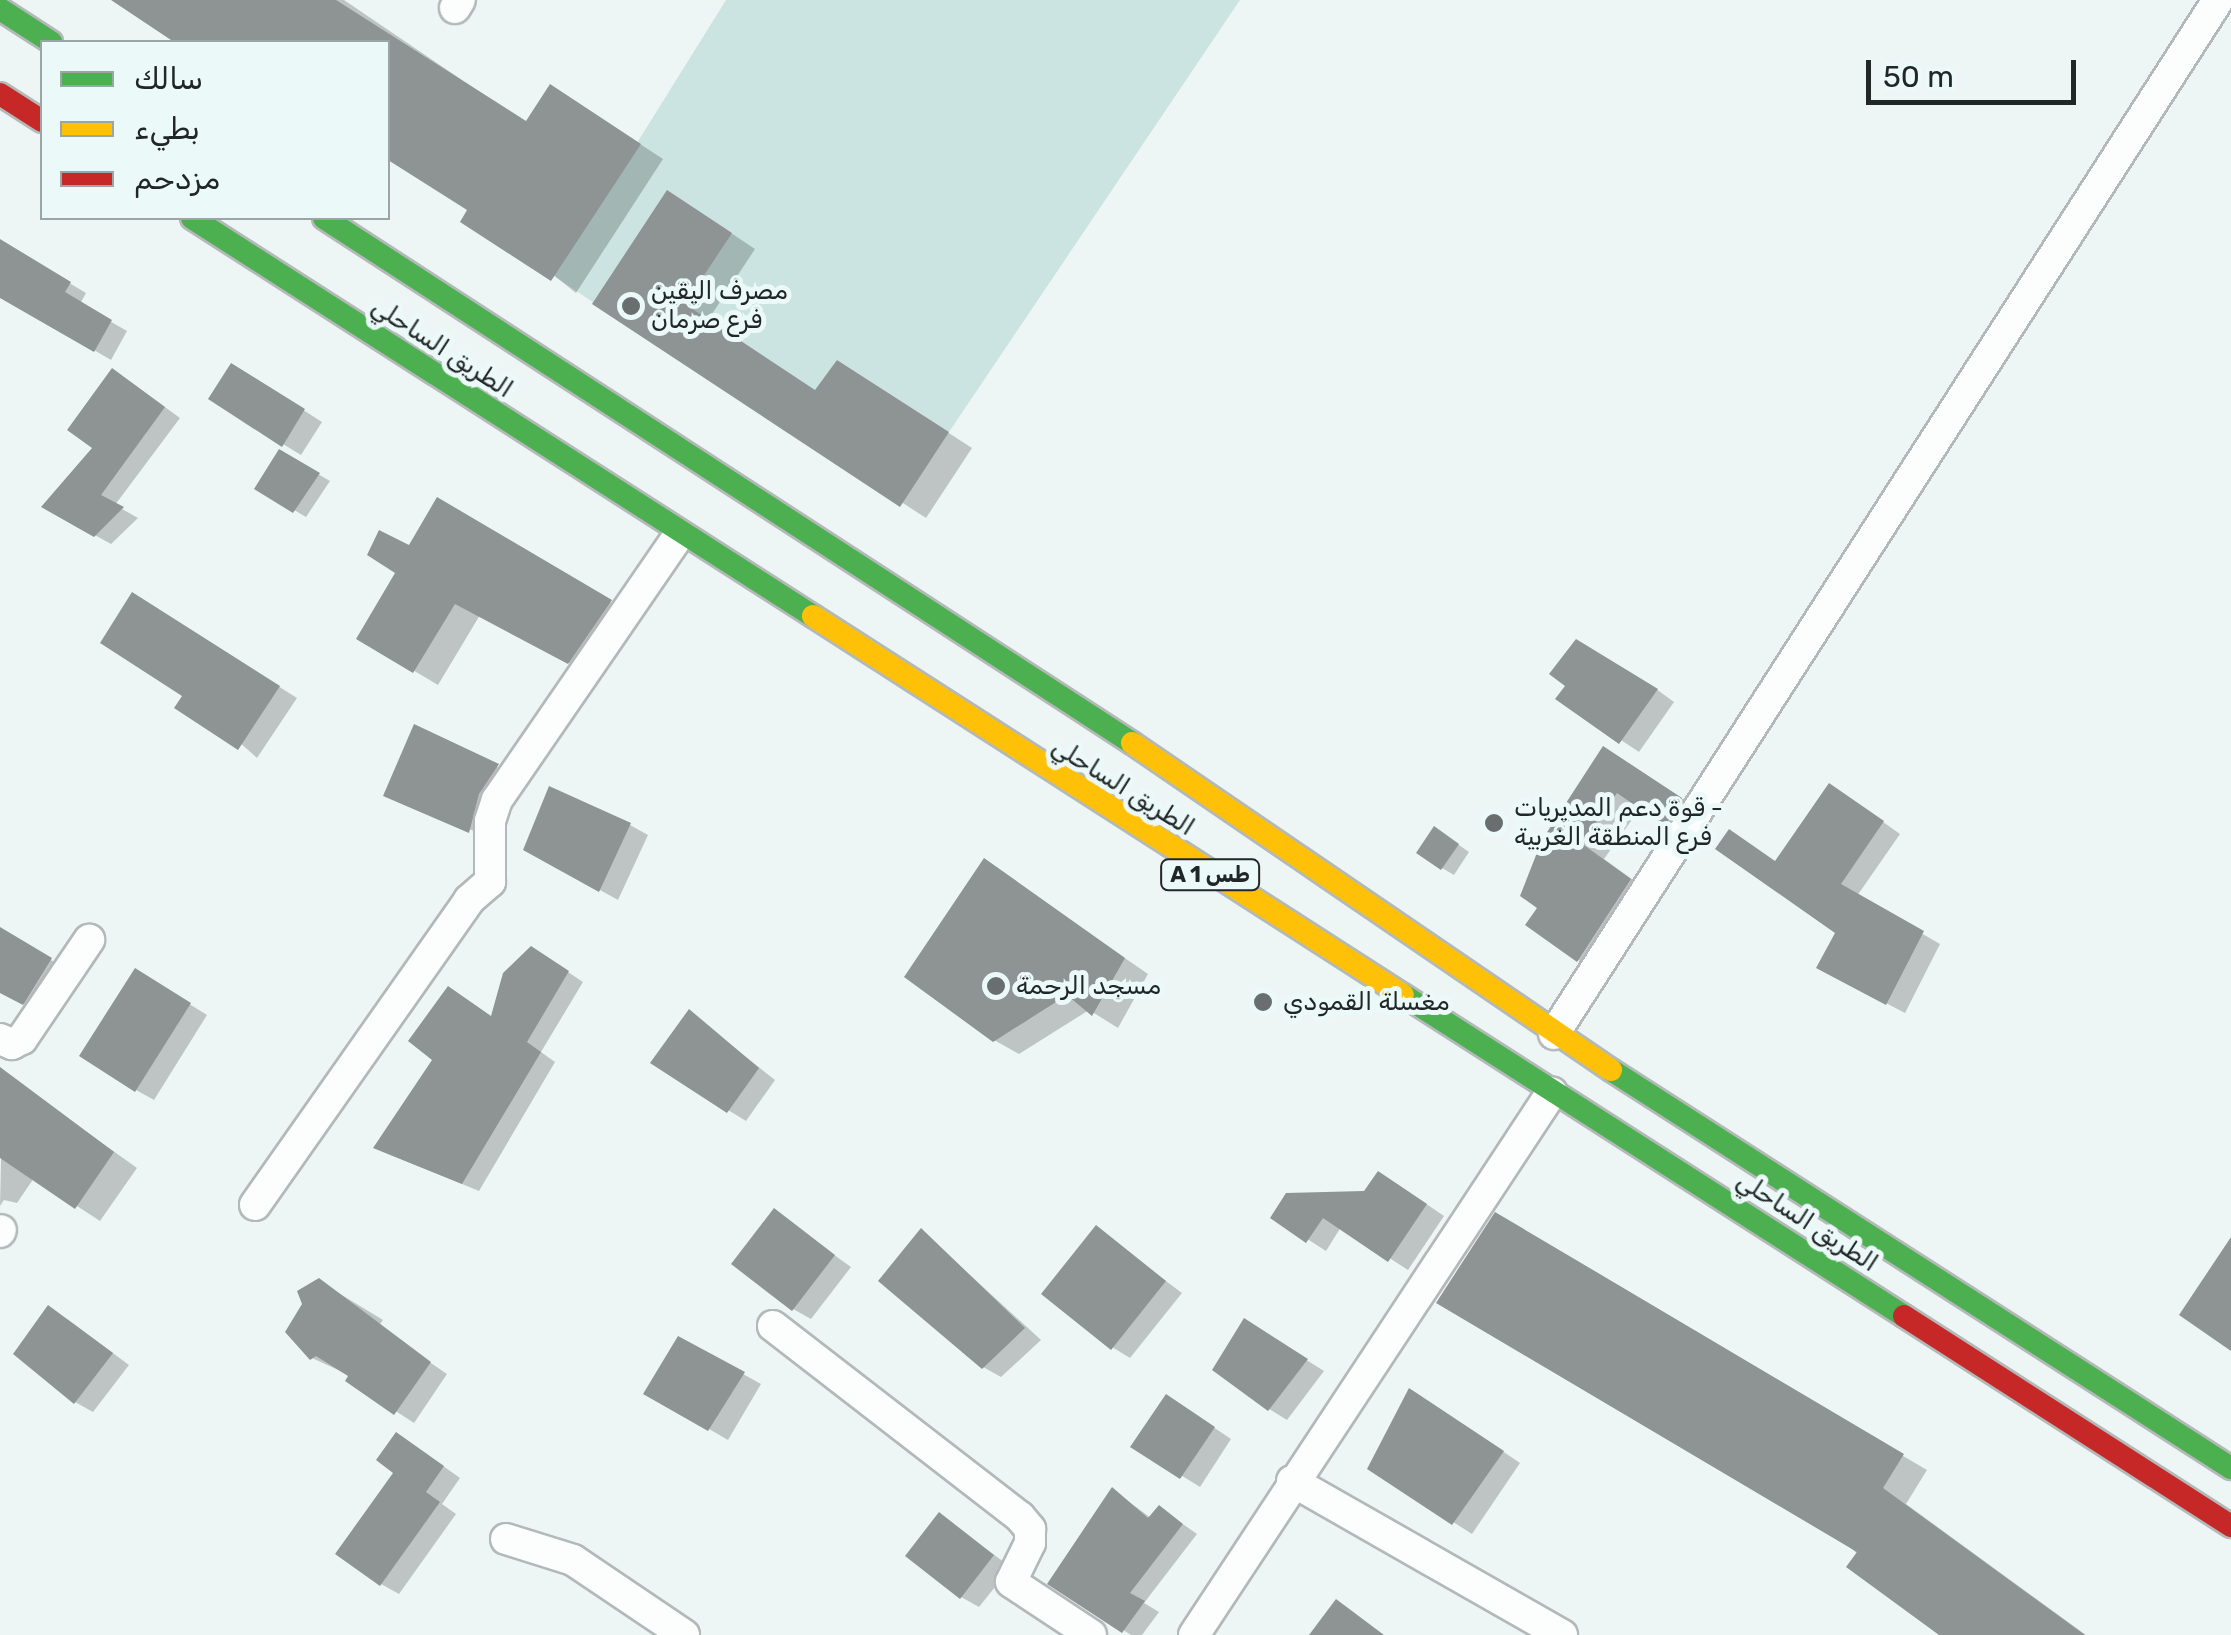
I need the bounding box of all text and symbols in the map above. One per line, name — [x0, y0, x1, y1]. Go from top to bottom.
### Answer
legend — [40, 40, 390, 220]
scale bar — [1871, 40, 2081, 102]
text: 50 m — [1883, 59, 1954, 95]
text: سالك — [134, 61, 203, 97]
text: بطيء — [134, 111, 200, 147]
text: مزدحم — [134, 161, 220, 197]
place label: مصرف اليقين فرع صرمان — [651, 277, 788, 336]
street label: الطريق الساحلي — [366, 291, 518, 405]
marker: مصرف اليقين فرع صرمان — [620, 295, 642, 317]
street label: الطريق الساحلي — [1046, 731, 1200, 843]
place label: قوة دعم المديريات - فرع المنطقة الغربية — [1514, 794, 1723, 853]
marker: قوة دعم المديريات - فرع المنطقة الغربية — [1483, 812, 1505, 834]
road number: A 1 طس — [1158, 858, 1262, 892]
place label: مسجد الرحمة — [1016, 971, 1161, 1001]
marker: مسجد الرحمة — [985, 975, 1007, 997]
place label: مغسلة القمودي — [1283, 987, 1450, 1017]
marker: مغسلة القمودي — [1252, 991, 1274, 1013]
street label: الطريق الساحلي — [1731, 1165, 1883, 1279]

